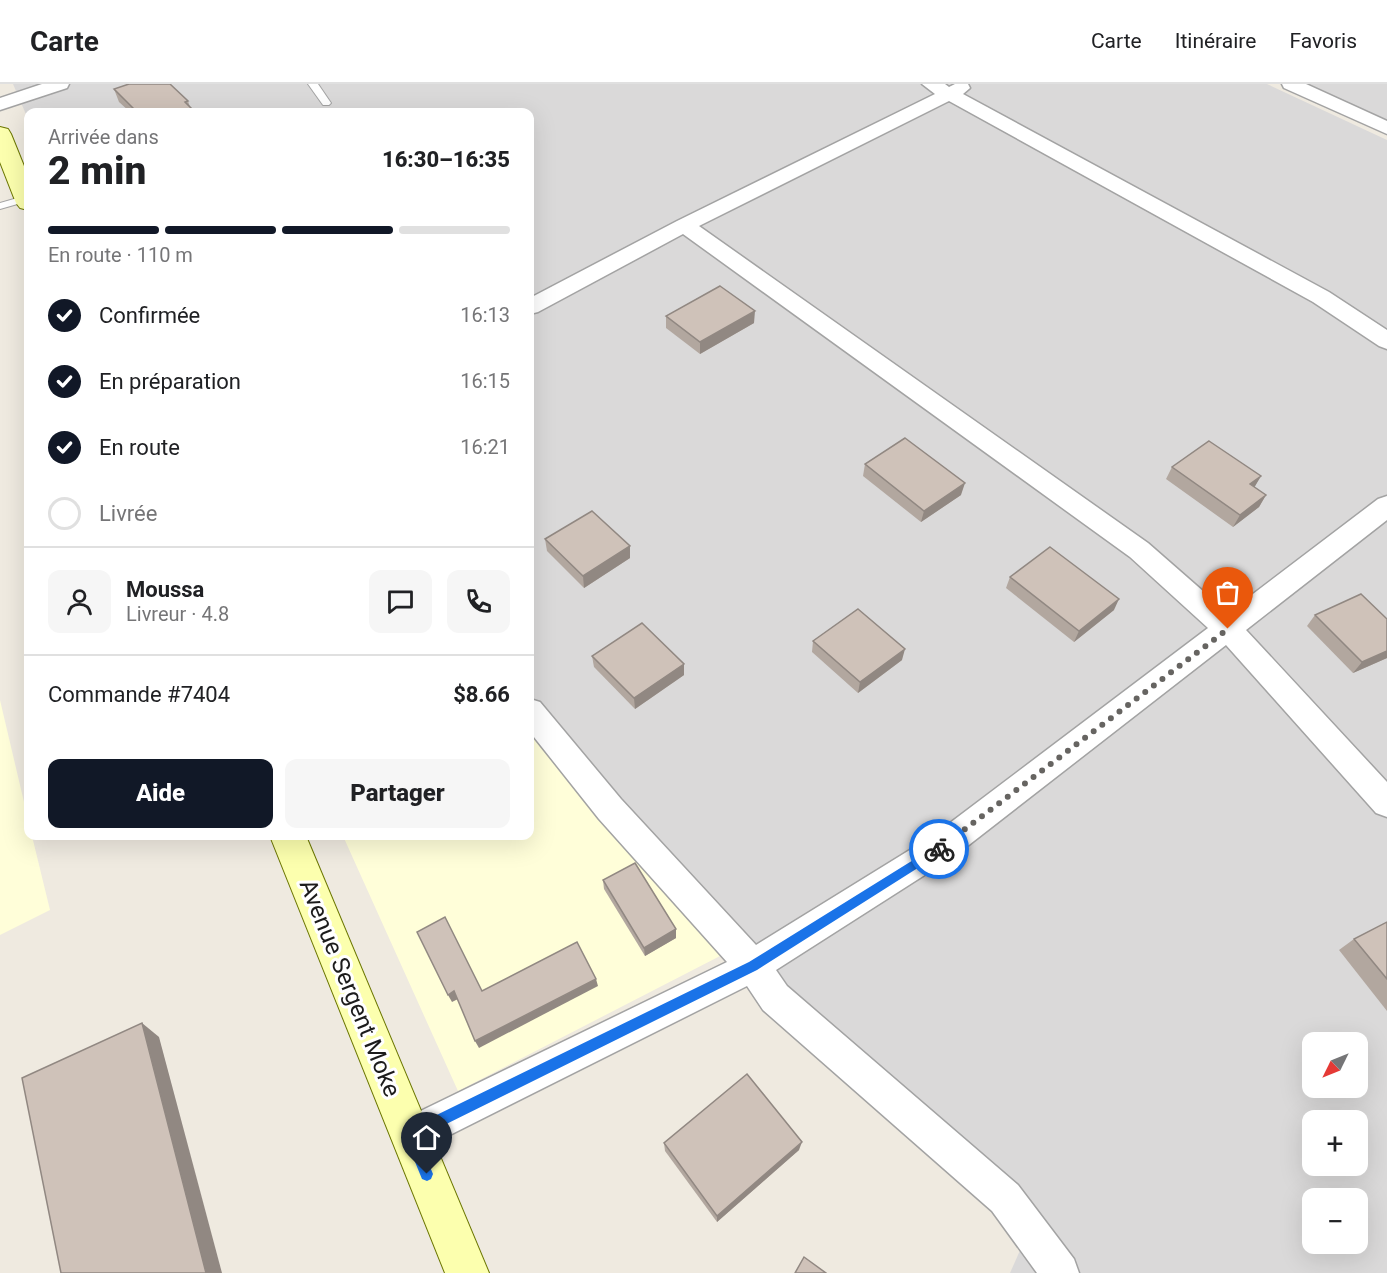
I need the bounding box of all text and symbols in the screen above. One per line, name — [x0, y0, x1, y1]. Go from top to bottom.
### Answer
text: Carte — [30, 25, 99, 58]
text: Carte — [1091, 29, 1142, 53]
text: Itinéraire — [1175, 29, 1256, 53]
text: Favoris — [1289, 29, 1357, 53]
text: Arrivée dans — [48, 125, 159, 149]
text: 16:30–16:35 — [382, 147, 510, 172]
text: 2 min — [48, 148, 146, 194]
text: En route · 110 m — [48, 243, 193, 267]
icon: check — [48, 299, 81, 332]
text: Confirmée — [99, 303, 200, 328]
text: 16:13 — [460, 303, 510, 327]
icon: check — [48, 365, 81, 398]
text: En préparation — [99, 369, 241, 394]
text: 16:15 — [460, 369, 510, 393]
icon: check — [48, 431, 81, 464]
text: En route — [99, 435, 180, 460]
text: 16:21 — [460, 435, 510, 459]
text: Livrée — [99, 501, 157, 526]
pin — [1202, 567, 1253, 629]
button: person — [48, 570, 111, 633]
button: chat — [369, 570, 432, 633]
button: phone — [447, 570, 510, 633]
icon: bag — [1211, 576, 1244, 609]
text: Moussa — [126, 577, 204, 602]
text: Livreur · 4.8 — [126, 602, 229, 626]
text: Commande #7404 — [48, 682, 230, 707]
text: $8.66 — [453, 682, 510, 707]
button: Aide — [48, 759, 273, 828]
button: Partager — [285, 759, 510, 828]
courier — [909, 819, 969, 879]
icon: bike — [923, 833, 956, 866]
street label: Avenue Sergent Moke — [294, 875, 406, 1101]
north arrow — [1302, 1032, 1368, 1098]
map controls — [1302, 1032, 1368, 1254]
button: + — [1302, 1110, 1368, 1176]
pin — [401, 1112, 452, 1174]
icon: home — [410, 1121, 443, 1154]
button: − — [1302, 1188, 1368, 1254]

